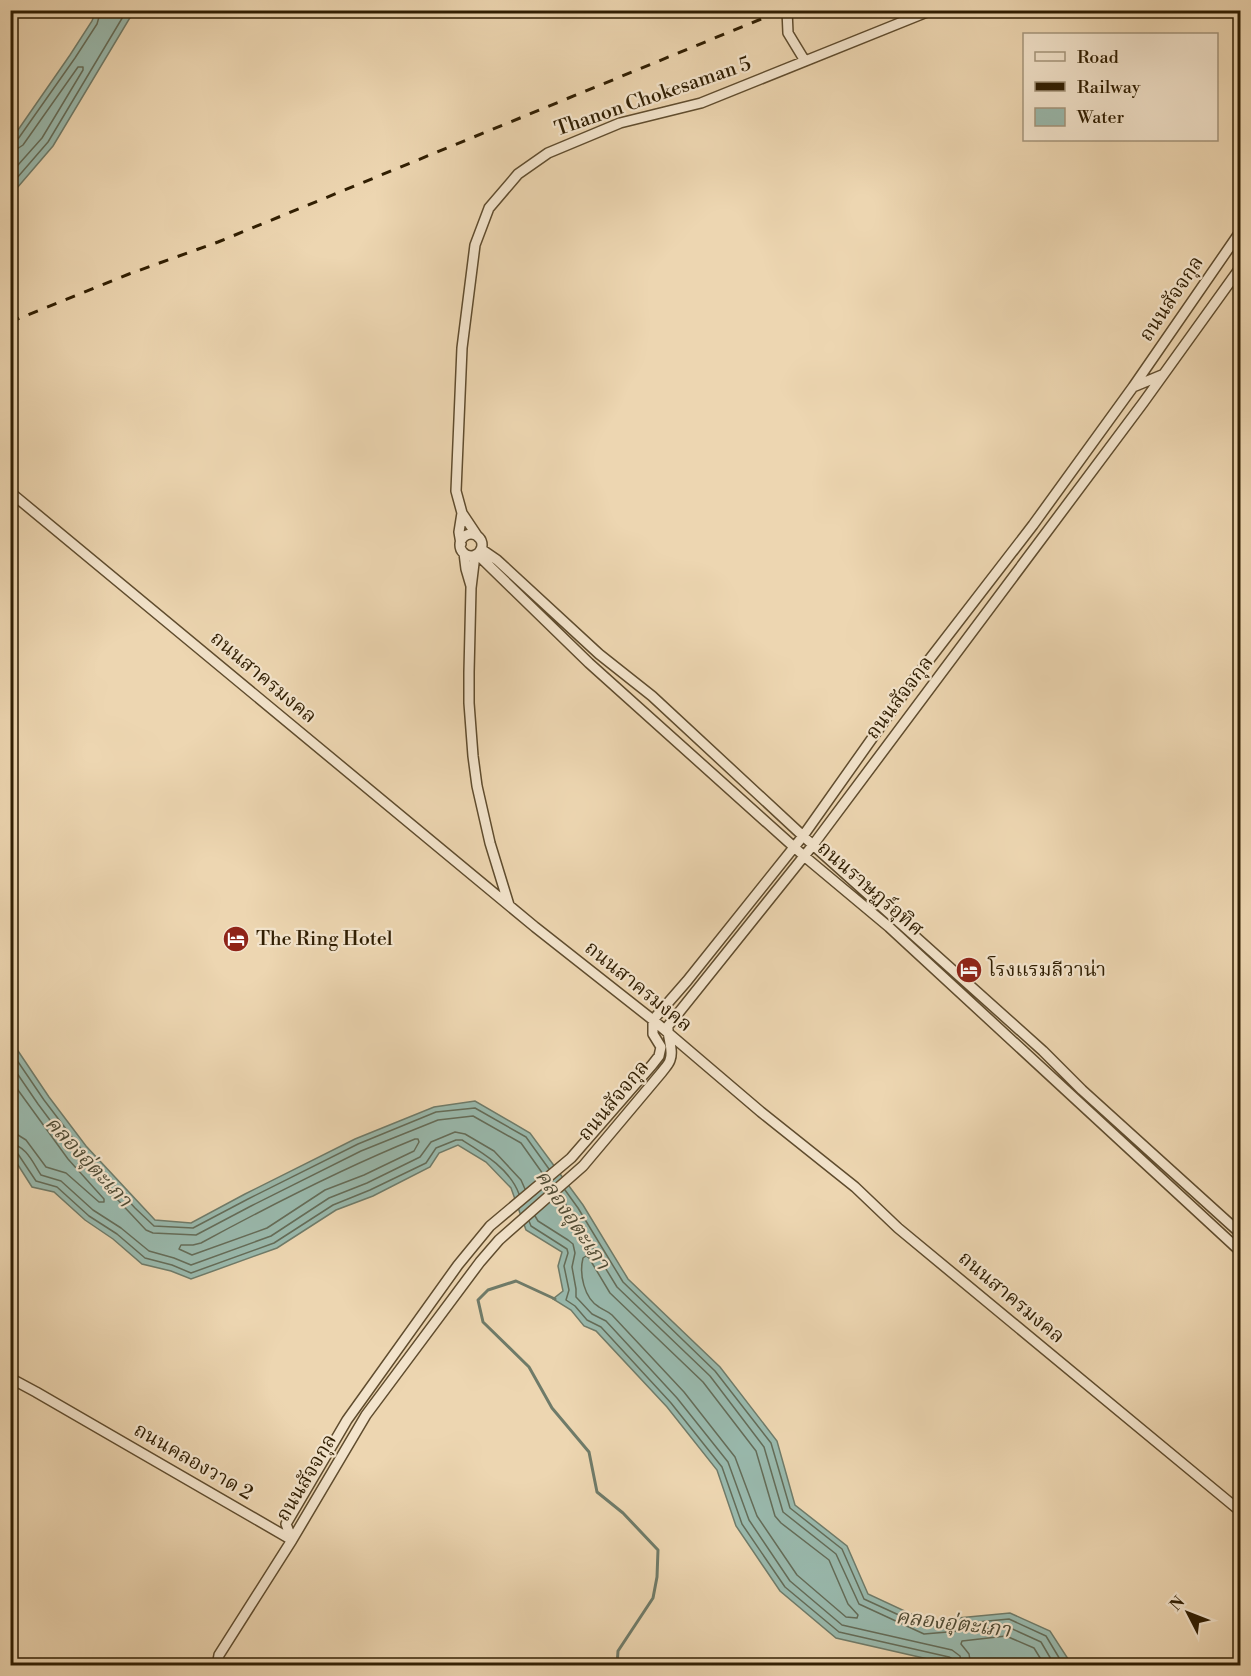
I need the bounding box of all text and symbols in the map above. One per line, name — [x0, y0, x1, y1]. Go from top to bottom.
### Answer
legend — [1023, 33, 1218, 141]
text: Road — [1077, 46, 1120, 69]
street label: Thanon Chokesaman 5 — [552, 52, 754, 142]
text: Railway — [1077, 76, 1141, 99]
text: Water — [1076, 106, 1125, 129]
street label: ถนนสัจจกุล — [1134, 251, 1210, 347]
street label: ถนนสาครมงคล — [205, 626, 321, 730]
street label: ถนนสัจจกุล — [861, 651, 939, 745]
street label: ถนนราษฏร์อุทิศ — [812, 836, 928, 942]
hotel icon: The Ring Hotel — [221, 924, 251, 954]
place label: The Ring Hotel — [256, 927, 393, 952]
street label: ถนนสาครมงคล — [579, 936, 697, 1038]
hotel icon: โรงแรมลีวาน่า — [954, 955, 984, 985]
place label: โรงแรมลีวาน่า — [987, 955, 1106, 983]
street label: ถนนสัจจกุล — [573, 1055, 655, 1147]
water label: คลองอุ่ตะเภา — [39, 1111, 137, 1214]
water label: คลองอุ่ตะเภา — [529, 1165, 615, 1276]
street label: ถนนสาครมงคล — [953, 1246, 1069, 1350]
street label: ถนนคลองวาด 2 — [129, 1418, 257, 1506]
street label: ถนนสัจจกุล — [271, 1430, 343, 1526]
north arrow — [1158, 1583, 1218, 1643]
text: N — [1166, 1592, 1189, 1615]
water label: คลองอุ่ตะเภา — [894, 1604, 1012, 1644]

